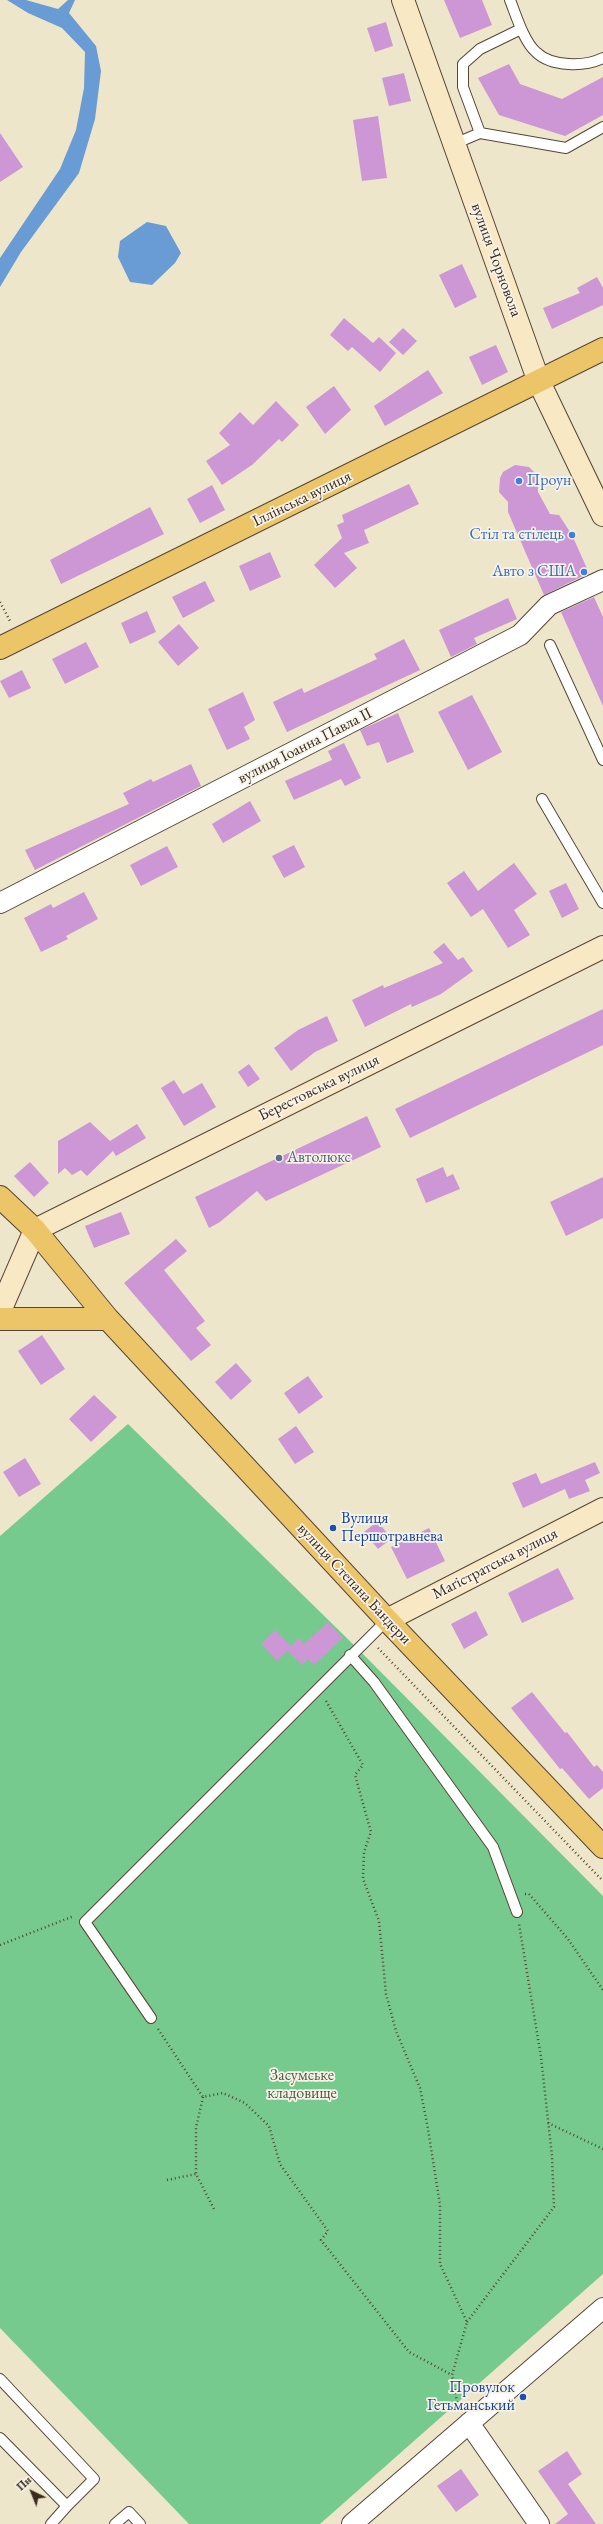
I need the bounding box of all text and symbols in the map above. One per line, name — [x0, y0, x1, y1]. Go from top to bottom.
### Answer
street label: вулиця Чорновола — [467, 201, 525, 319]
street label: Іллінська вулиця — [250, 467, 354, 531]
place label: Проун — [527, 471, 571, 491]
marker: Проун — [514, 476, 524, 486]
place label: Стіл та стілець — [470, 525, 564, 545]
marker: Стіл та стілець — [567, 530, 577, 540]
place label: Авто з США — [492, 562, 576, 582]
marker: Авто з США — [579, 567, 589, 577]
street label: вулиця Іоанна Павла II — [235, 704, 375, 788]
street label: Берестовська вулиця — [255, 1050, 383, 1126]
place label: Автолюкс — [287, 1148, 351, 1168]
marker: Автолюкс — [274, 1153, 284, 1163]
place label: Вулиця Першотравнева — [341, 1509, 443, 1547]
street label: вулиця Степана Бандери — [293, 1519, 415, 1649]
marker: Вулиця Першотравнева — [328, 1523, 338, 1533]
street label: Маґістратська вулиця — [429, 1524, 561, 1604]
park label: Засумське кладовище — [267, 2066, 337, 2104]
place label: Провулок Гетьманський — [427, 2378, 515, 2416]
marker: Провулок Гетьманський — [518, 2392, 528, 2402]
north arrow — [12, 2472, 52, 2512]
text: Пн — [14, 2473, 34, 2493]

